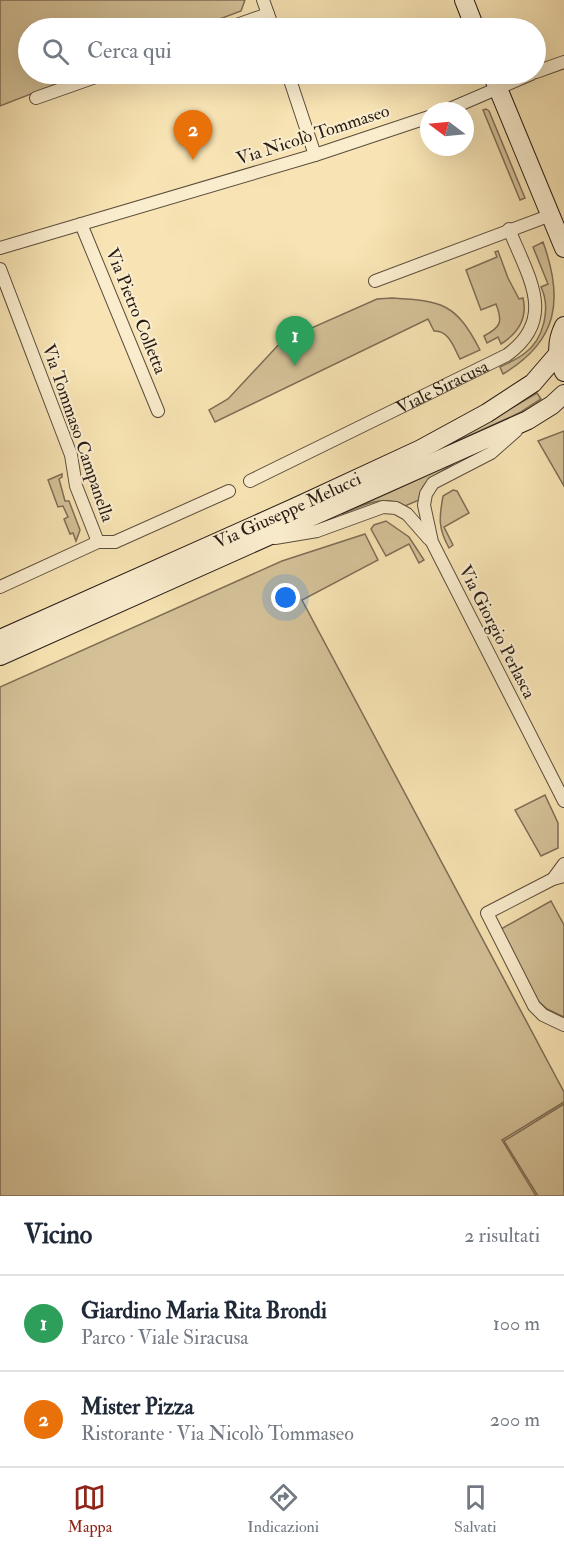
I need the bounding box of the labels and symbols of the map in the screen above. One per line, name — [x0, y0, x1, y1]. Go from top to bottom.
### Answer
street label: Via Nicolò Tommaseo — [234, 99, 393, 171]
north arrow — [420, 102, 474, 156]
pin: 2 — [174, 110, 212, 160]
street label: Via Pietro Colletta — [100, 245, 172, 378]
pin: 1 — [276, 316, 314, 366]
street label: Via Tommaso Campanella — [37, 341, 119, 526]
street label: Viale Siracusa — [392, 354, 493, 419]
street label: Via Giuseppe Melucci — [210, 467, 365, 554]
street label: Via Giorgio Perlasca — [453, 561, 541, 703]
your location — [271, 583, 300, 612]

